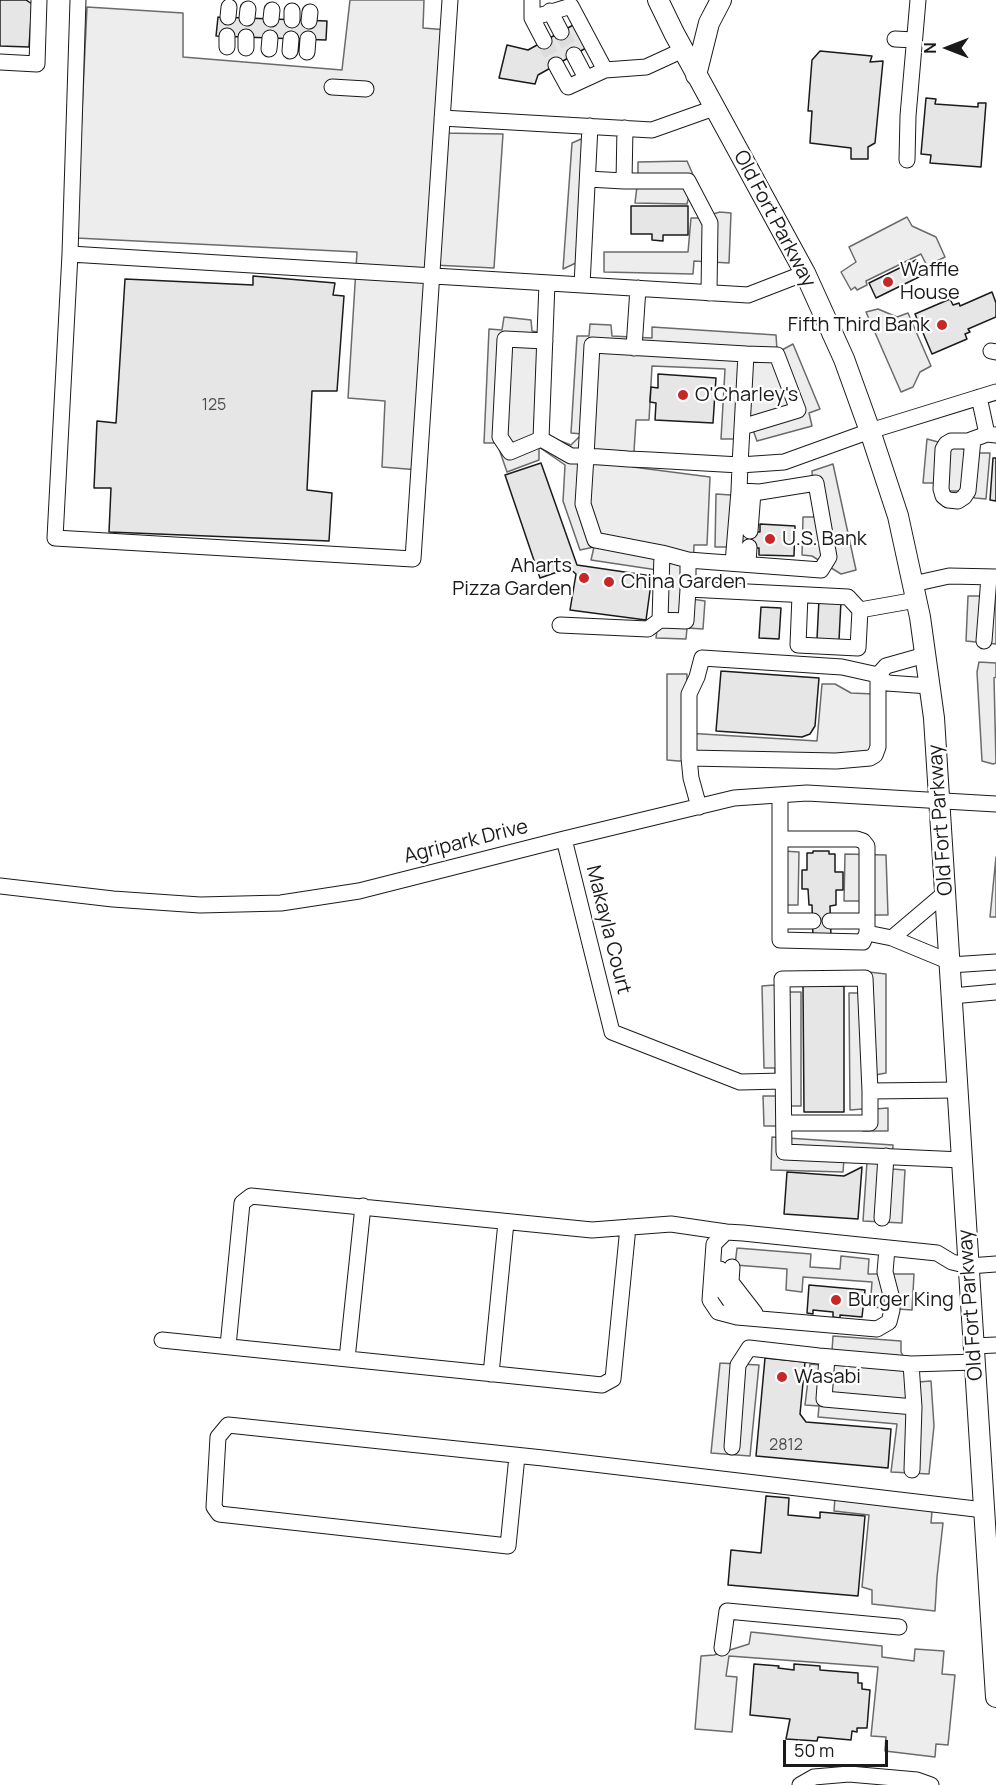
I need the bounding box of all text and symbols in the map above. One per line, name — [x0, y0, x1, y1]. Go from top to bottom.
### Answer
north arrow — [918, 18, 978, 78]
text: N — [919, 42, 941, 54]
street label: Old Fort Parkway — [728, 146, 820, 292]
place label: Waffle House — [900, 258, 960, 305]
marker: Waffle House — [881, 275, 895, 289]
place label: Fifth Third Bank — [788, 313, 930, 337]
marker: Fifth Third Bank — [935, 318, 949, 332]
place label: O'Charley's — [695, 383, 798, 407]
marker: O'Charley's — [676, 388, 690, 402]
house number: 125 — [202, 396, 226, 416]
place label: U.S. Bank — [782, 527, 867, 551]
marker: U.S. Bank — [763, 532, 777, 546]
place label: Aharts Pizza Garden — [452, 554, 572, 601]
place label: China Garden — [621, 570, 746, 594]
marker: Aharts Pizza Garden — [577, 571, 591, 585]
marker: China Garden — [602, 575, 616, 589]
street label: Old Fort Parkway — [924, 744, 958, 896]
street label: Agripark Drive — [401, 815, 531, 869]
street label: Makayla Court — [580, 863, 636, 997]
street label: Old Fort Parkway — [954, 1229, 988, 1381]
place label: Burger King — [848, 1288, 954, 1312]
marker: Burger King — [829, 1293, 843, 1307]
place label: Wasabi — [794, 1365, 861, 1389]
marker: Wasabi — [775, 1370, 789, 1384]
house number: 2812 — [769, 1436, 803, 1456]
scale bar — [786, 1728, 891, 1766]
text: 50 m — [794, 1738, 834, 1762]

